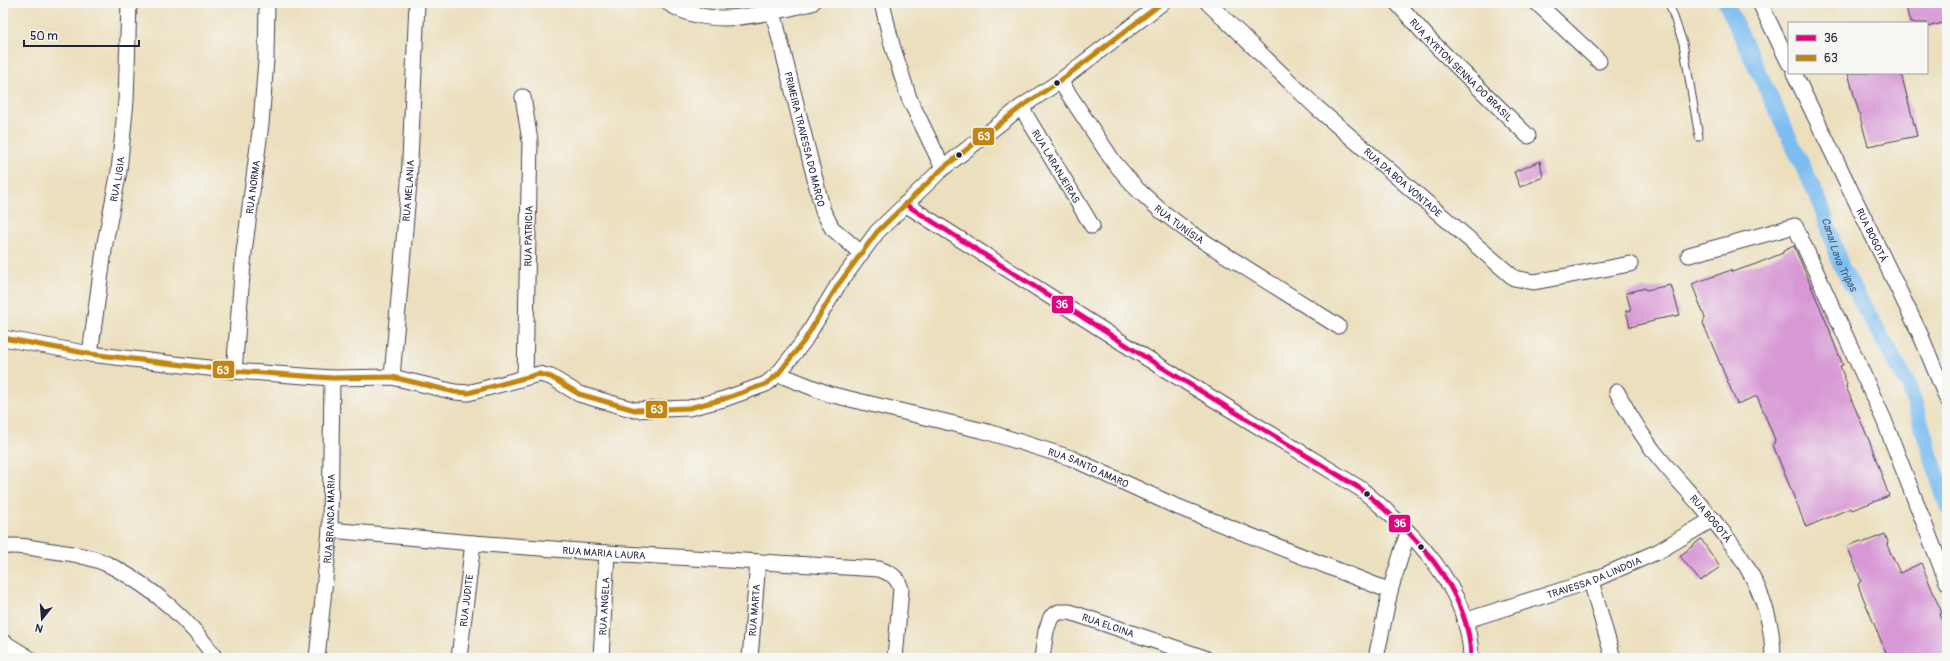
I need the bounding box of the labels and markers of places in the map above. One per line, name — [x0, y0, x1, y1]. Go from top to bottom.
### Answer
unlabelled marker — [1052, 78, 1062, 88]
unlabelled marker — [954, 150, 964, 160]
unlabelled marker — [1362, 489, 1372, 499]
unlabelled marker — [1416, 542, 1426, 552]

